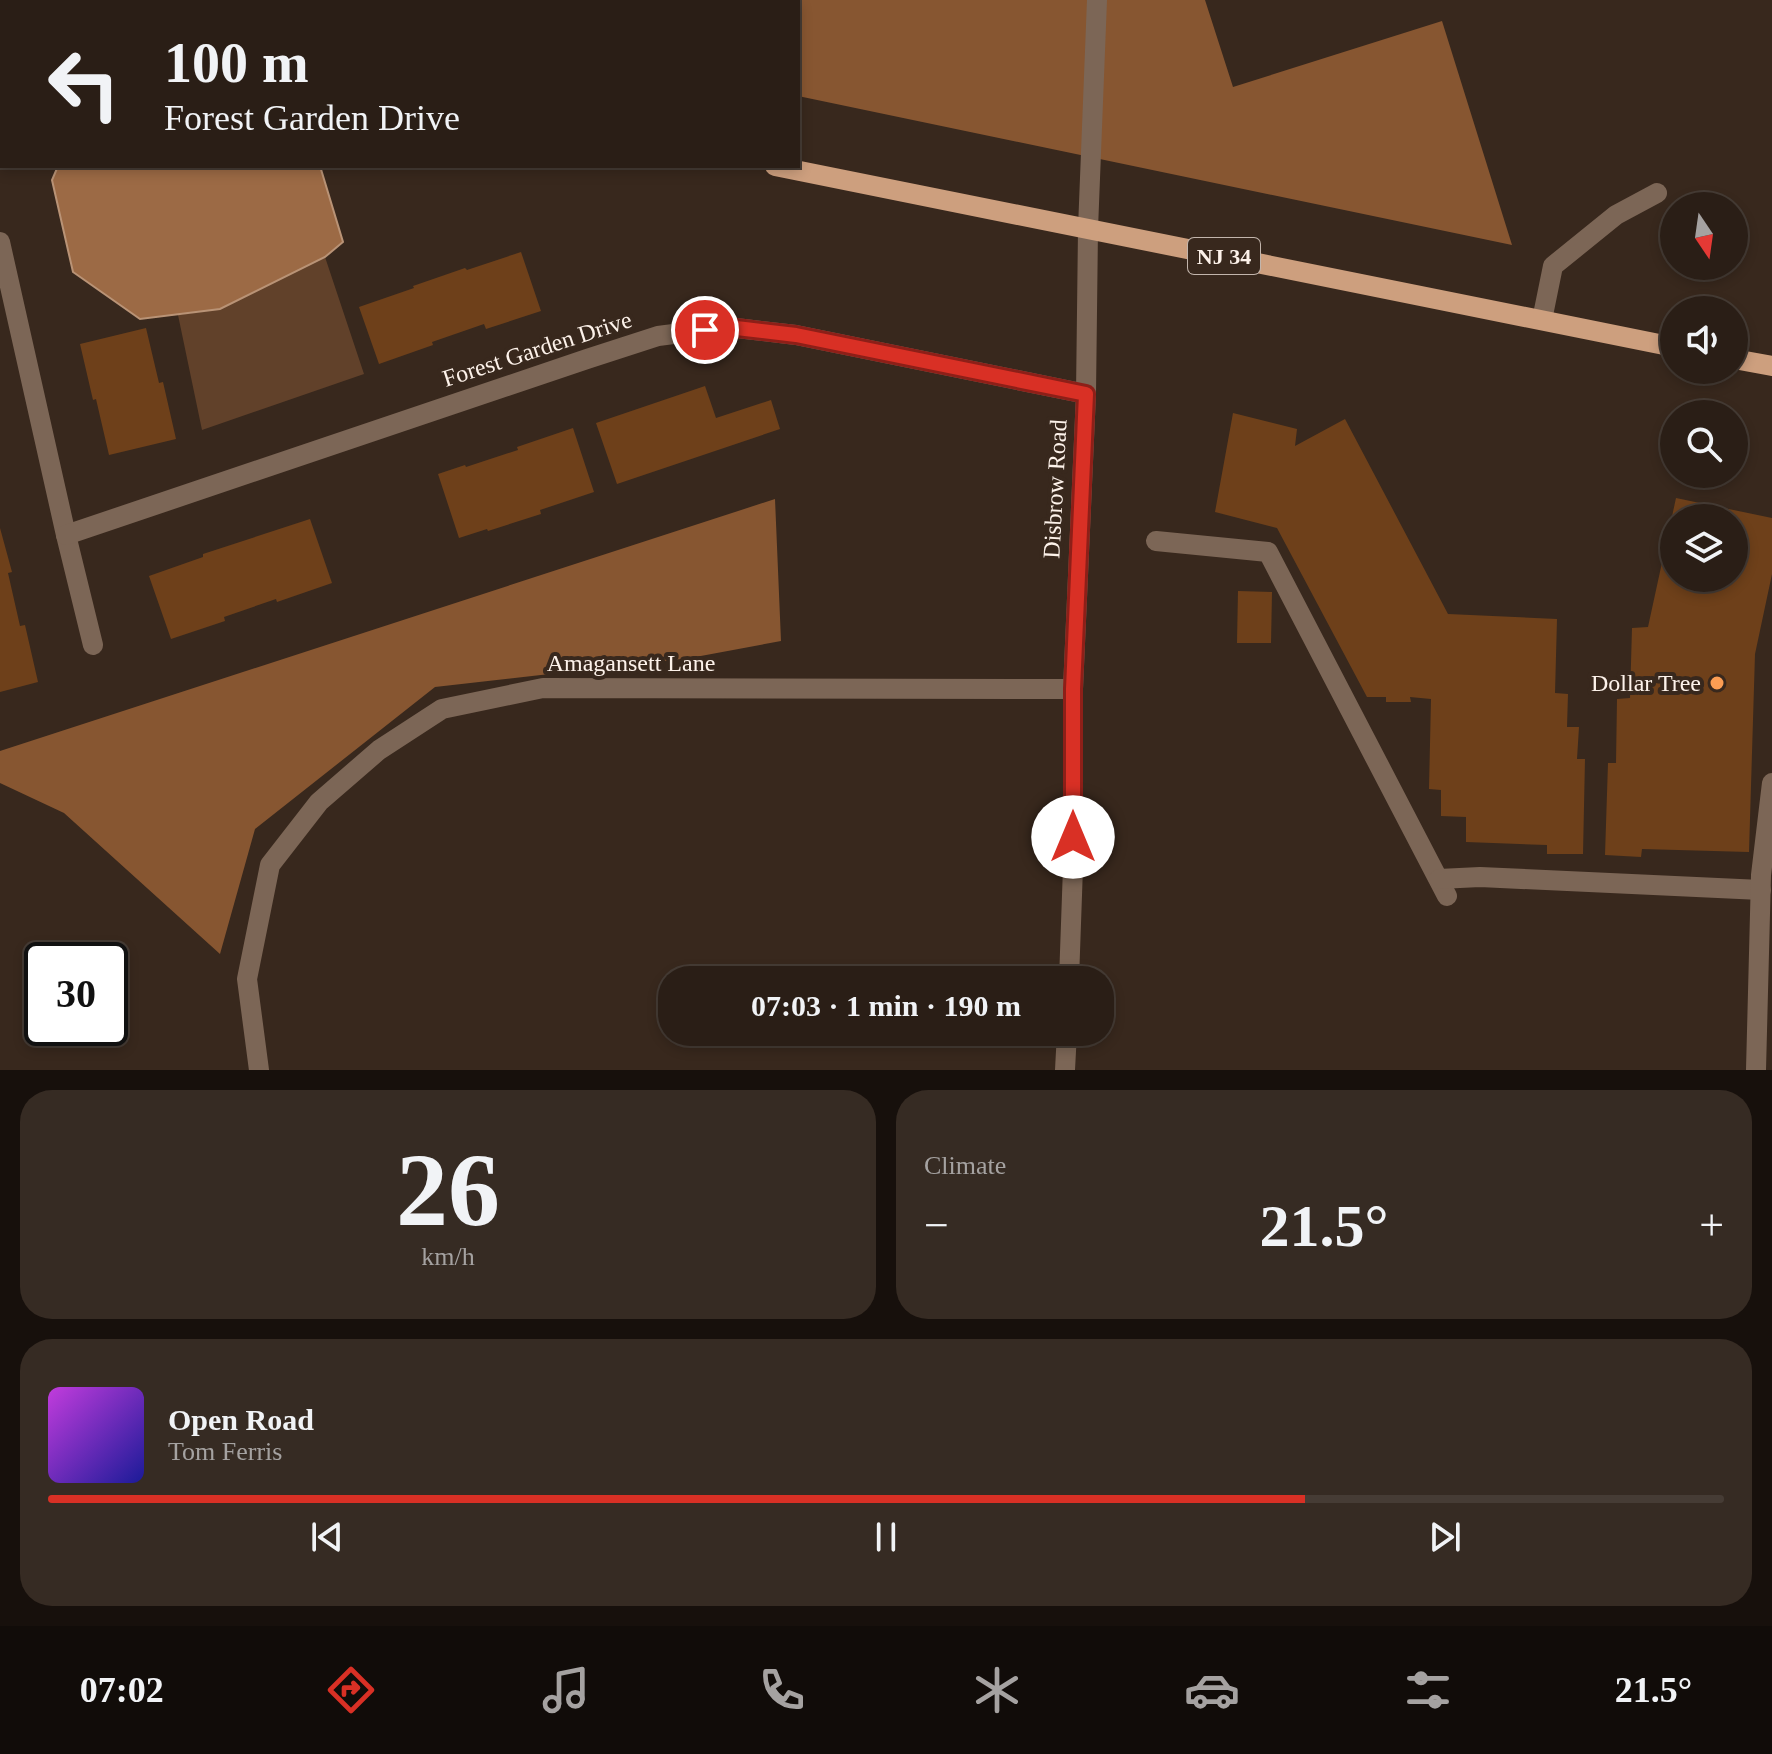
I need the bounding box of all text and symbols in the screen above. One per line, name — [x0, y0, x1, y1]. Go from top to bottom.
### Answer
icon: left — [32, 32, 136, 136]
text: 100 m — [164, 32, 309, 94]
text: Forest Garden Drive — [164, 98, 460, 138]
north arrow — [1660, 192, 1748, 280]
map controls — [1660, 192, 1748, 592]
road number: NJ 34 — [1188, 238, 1260, 274]
pin — [671, 296, 739, 364]
button: sound — [1660, 296, 1748, 384]
street label: Forest Garden Drive — [439, 306, 635, 392]
icon: arrive — [683, 308, 727, 352]
button: search — [1660, 400, 1748, 488]
street label: Disbrow Road — [1038, 419, 1072, 559]
button: layers — [1660, 504, 1748, 592]
street label: Amagansett Lane — [547, 650, 715, 676]
place label: Dollar Tree — [1591, 670, 1701, 696]
marker: Dollar Tree — [1708, 674, 1726, 692]
position arrow — [1031, 795, 1115, 879]
speed limit sign: 30 — [24, 942, 128, 1046]
text: 07:03 · 1 min · 190 m — [751, 989, 1021, 1022]
text: 26 — [396, 1132, 500, 1247]
text: Climate — [924, 1151, 1006, 1180]
text: 21.5° — [1260, 1193, 1389, 1259]
text: − — [924, 1201, 949, 1250]
text: + — [1699, 1201, 1724, 1250]
text: km/h — [421, 1242, 475, 1271]
text: Open Road — [168, 1403, 314, 1436]
text: Tom Ferris — [168, 1437, 282, 1466]
icon: previous — [305, 1515, 349, 1559]
icon: pause — [864, 1515, 908, 1559]
icon: next — [1423, 1515, 1467, 1559]
icon: directions — [323, 1662, 379, 1718]
icon: music — [538, 1662, 594, 1718]
icon: phone — [754, 1662, 810, 1718]
icon: climate — [969, 1662, 1025, 1718]
icon: car — [1184, 1662, 1240, 1718]
icon: filters — [1400, 1662, 1456, 1718]
text: 07:02 — [80, 1670, 164, 1710]
text: 21.5° — [1615, 1670, 1692, 1710]

